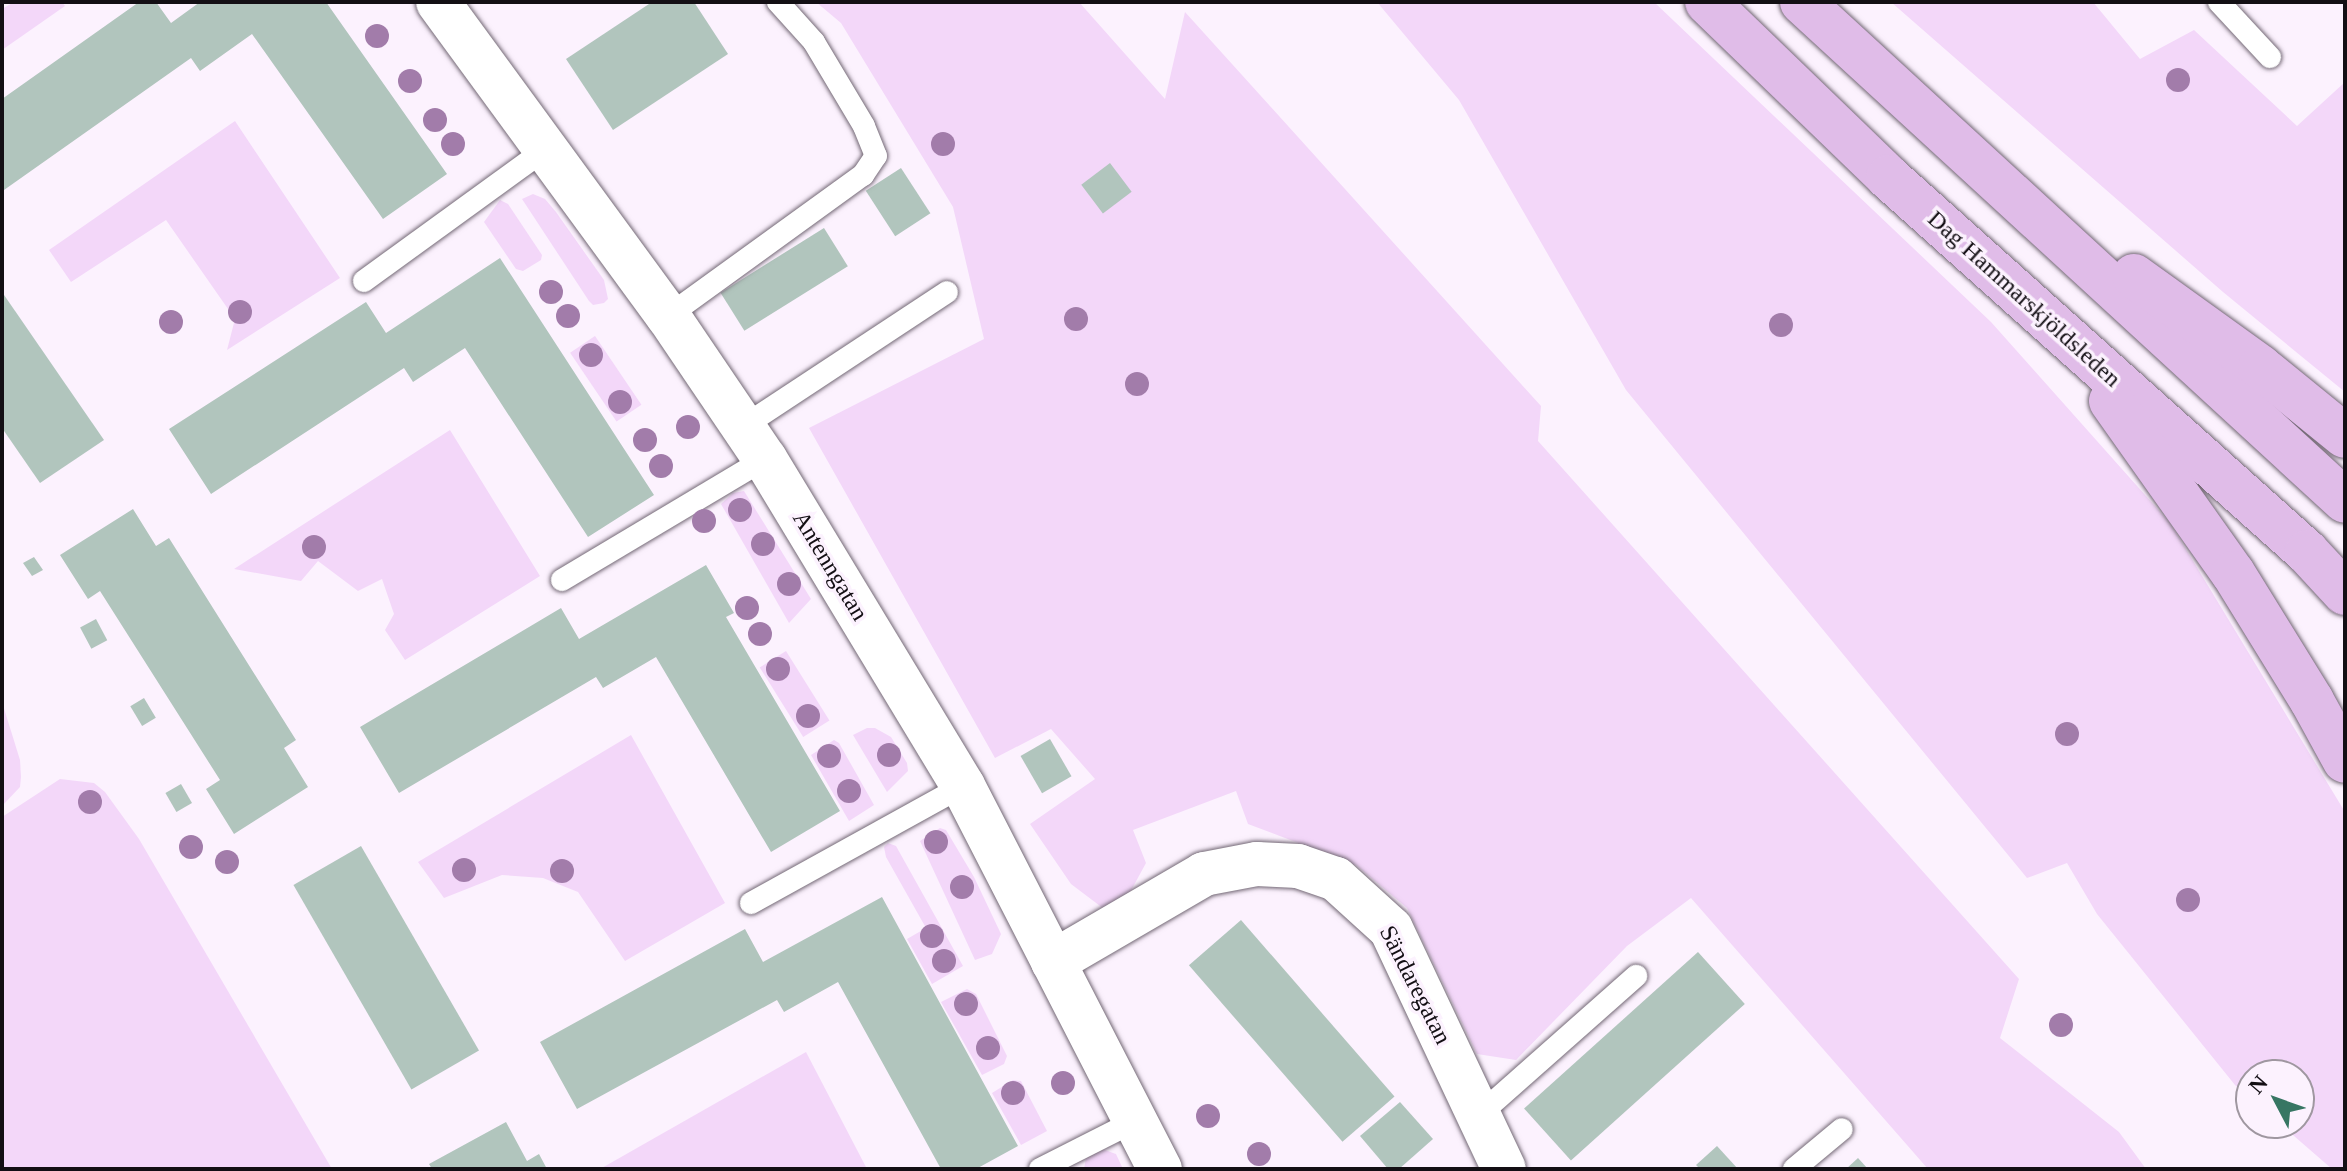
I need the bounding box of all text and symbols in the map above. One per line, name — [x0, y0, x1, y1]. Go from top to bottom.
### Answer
street label: Dag Hammarskjöldsleden — [1921, 205, 2127, 393]
street label: Antenngatan — [786, 506, 874, 626]
street label: Sändaregatan — [1373, 921, 1457, 1049]
north arrow — [2235, 1059, 2315, 1139]
text: N — [2243, 1070, 2273, 1098]

